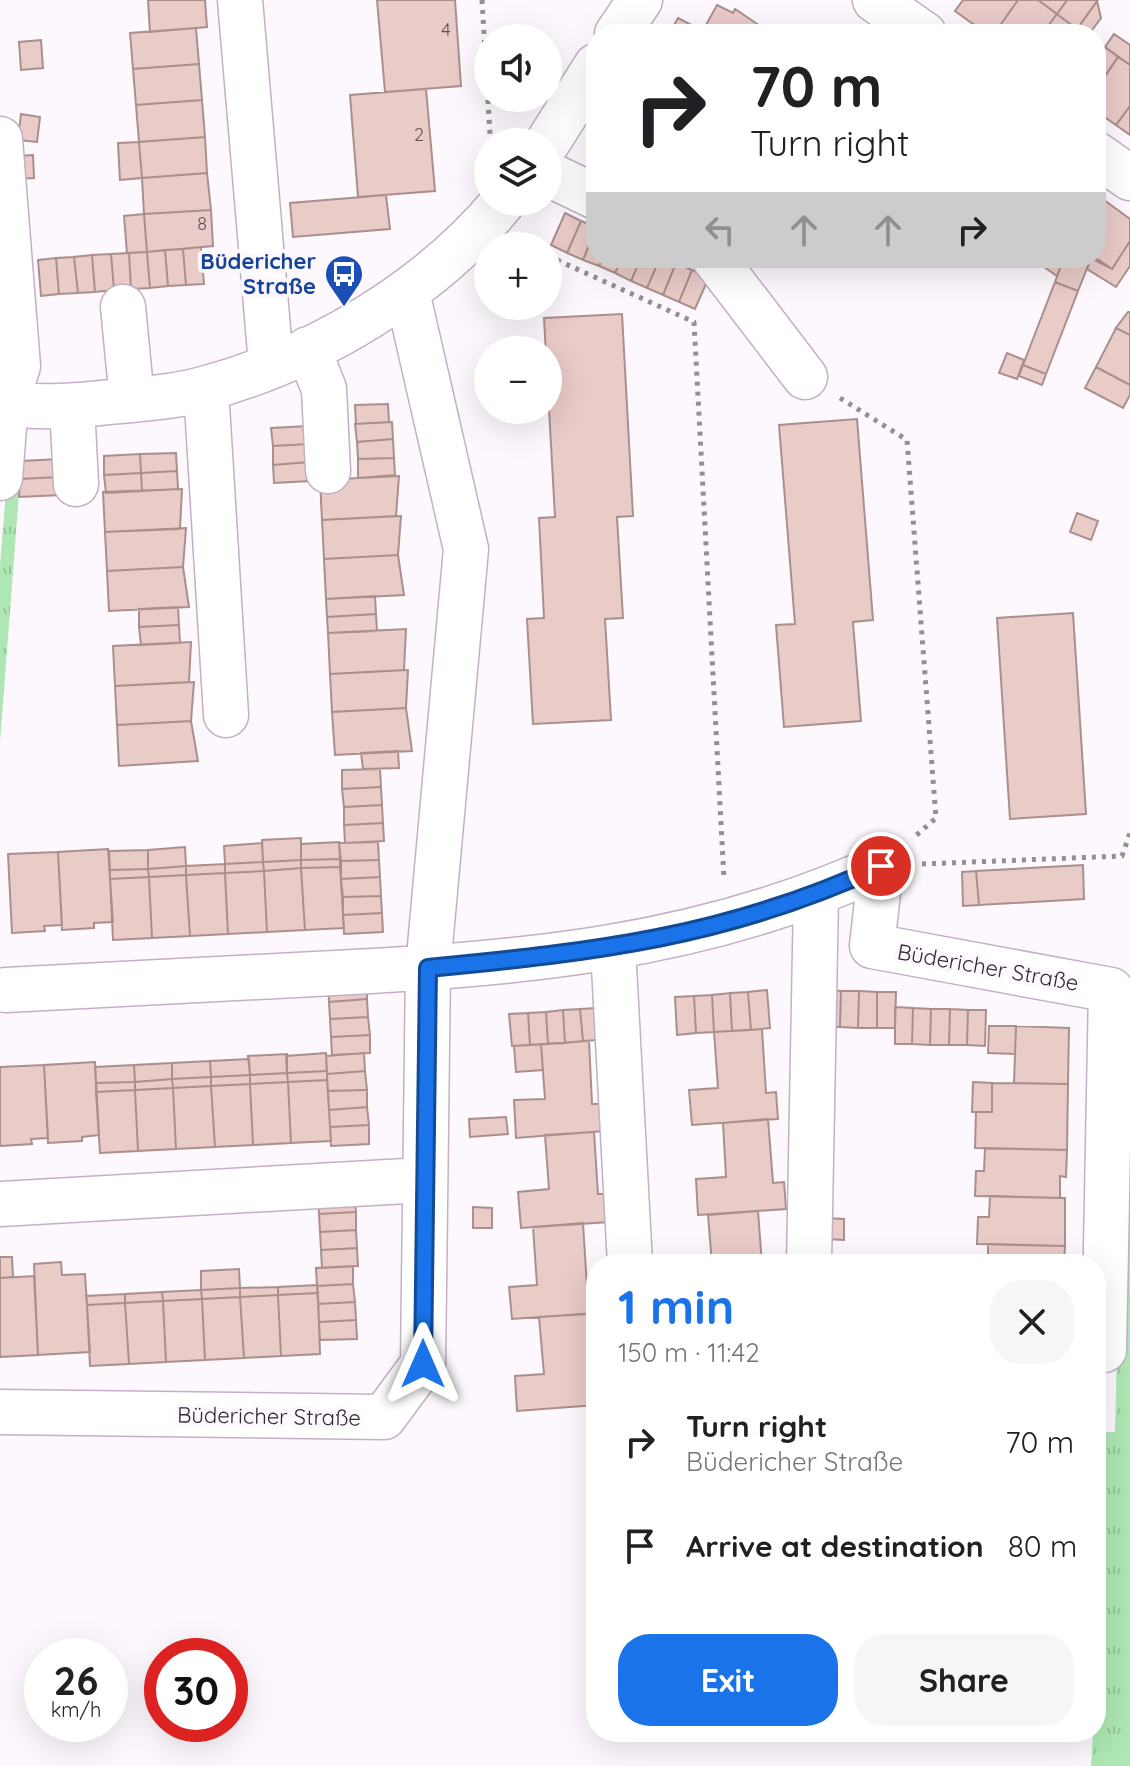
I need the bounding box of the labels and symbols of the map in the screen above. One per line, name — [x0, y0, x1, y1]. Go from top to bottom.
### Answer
house number: 4 — [441, 18, 451, 41]
house number: 2 — [414, 123, 424, 146]
house number: 8 — [197, 212, 207, 235]
place label: Büdericher Straße — [200, 247, 316, 300]
bus stop icon: Büdericher Straße — [323, 253, 365, 308]
pin — [847, 832, 915, 900]
street label: Büdericher Straße — [895, 937, 1081, 997]
position arrow — [381, 1322, 465, 1406]
street label: Büdericher Straße — [177, 1400, 361, 1432]
speed limit sign: 30 — [144, 1638, 248, 1742]

